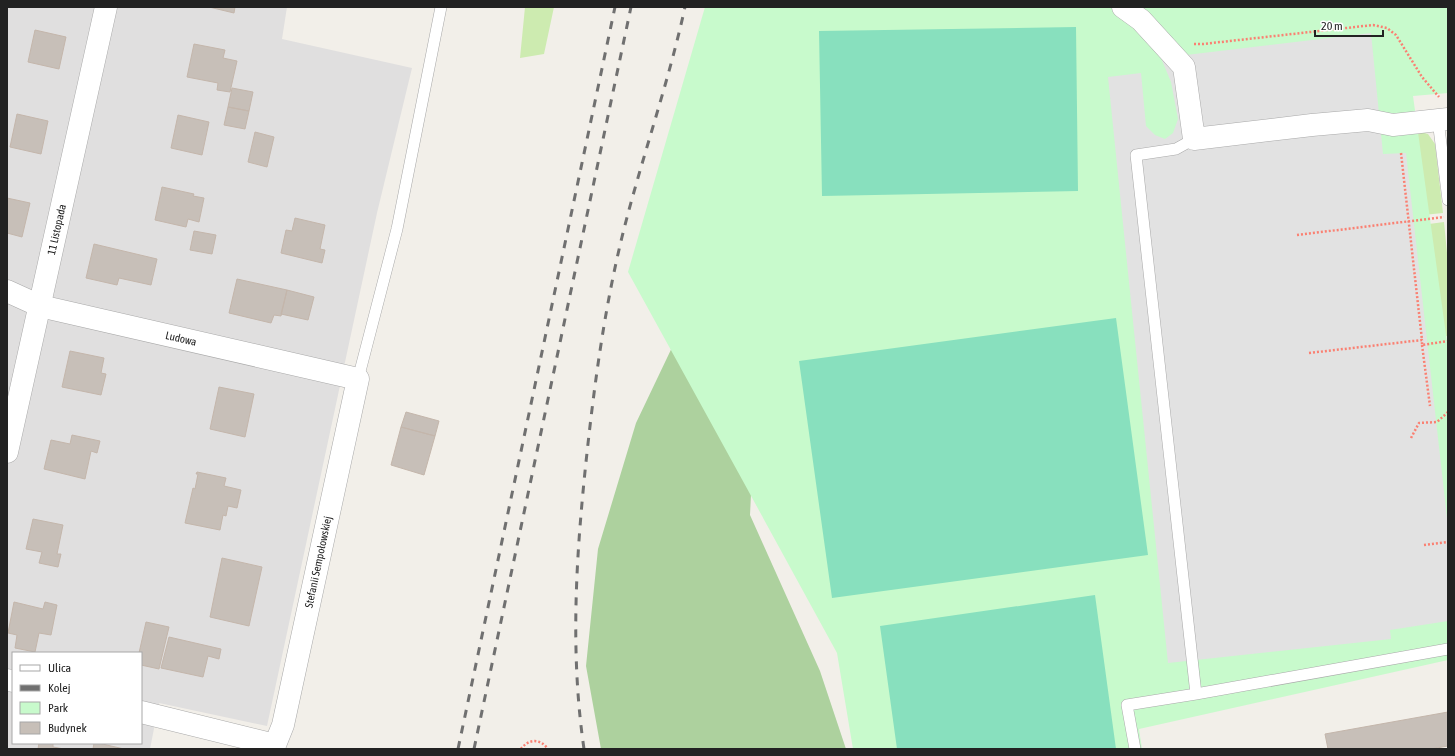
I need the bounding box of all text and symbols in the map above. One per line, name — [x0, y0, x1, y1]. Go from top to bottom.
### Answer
scale bar — [1315, 12, 1383, 38]
text: 20 m — [1321, 19, 1343, 33]
street label: 11 Listopada — [45, 203, 68, 256]
street label: Ludowa — [164, 329, 198, 348]
street label: Stefanii Sempołowskiej — [302, 515, 334, 609]
legend — [12, 652, 142, 744]
text: Ulica — [48, 661, 71, 675]
text: Kolej — [48, 681, 71, 695]
text: Park — [48, 701, 69, 715]
text: Budynek — [48, 721, 87, 735]

